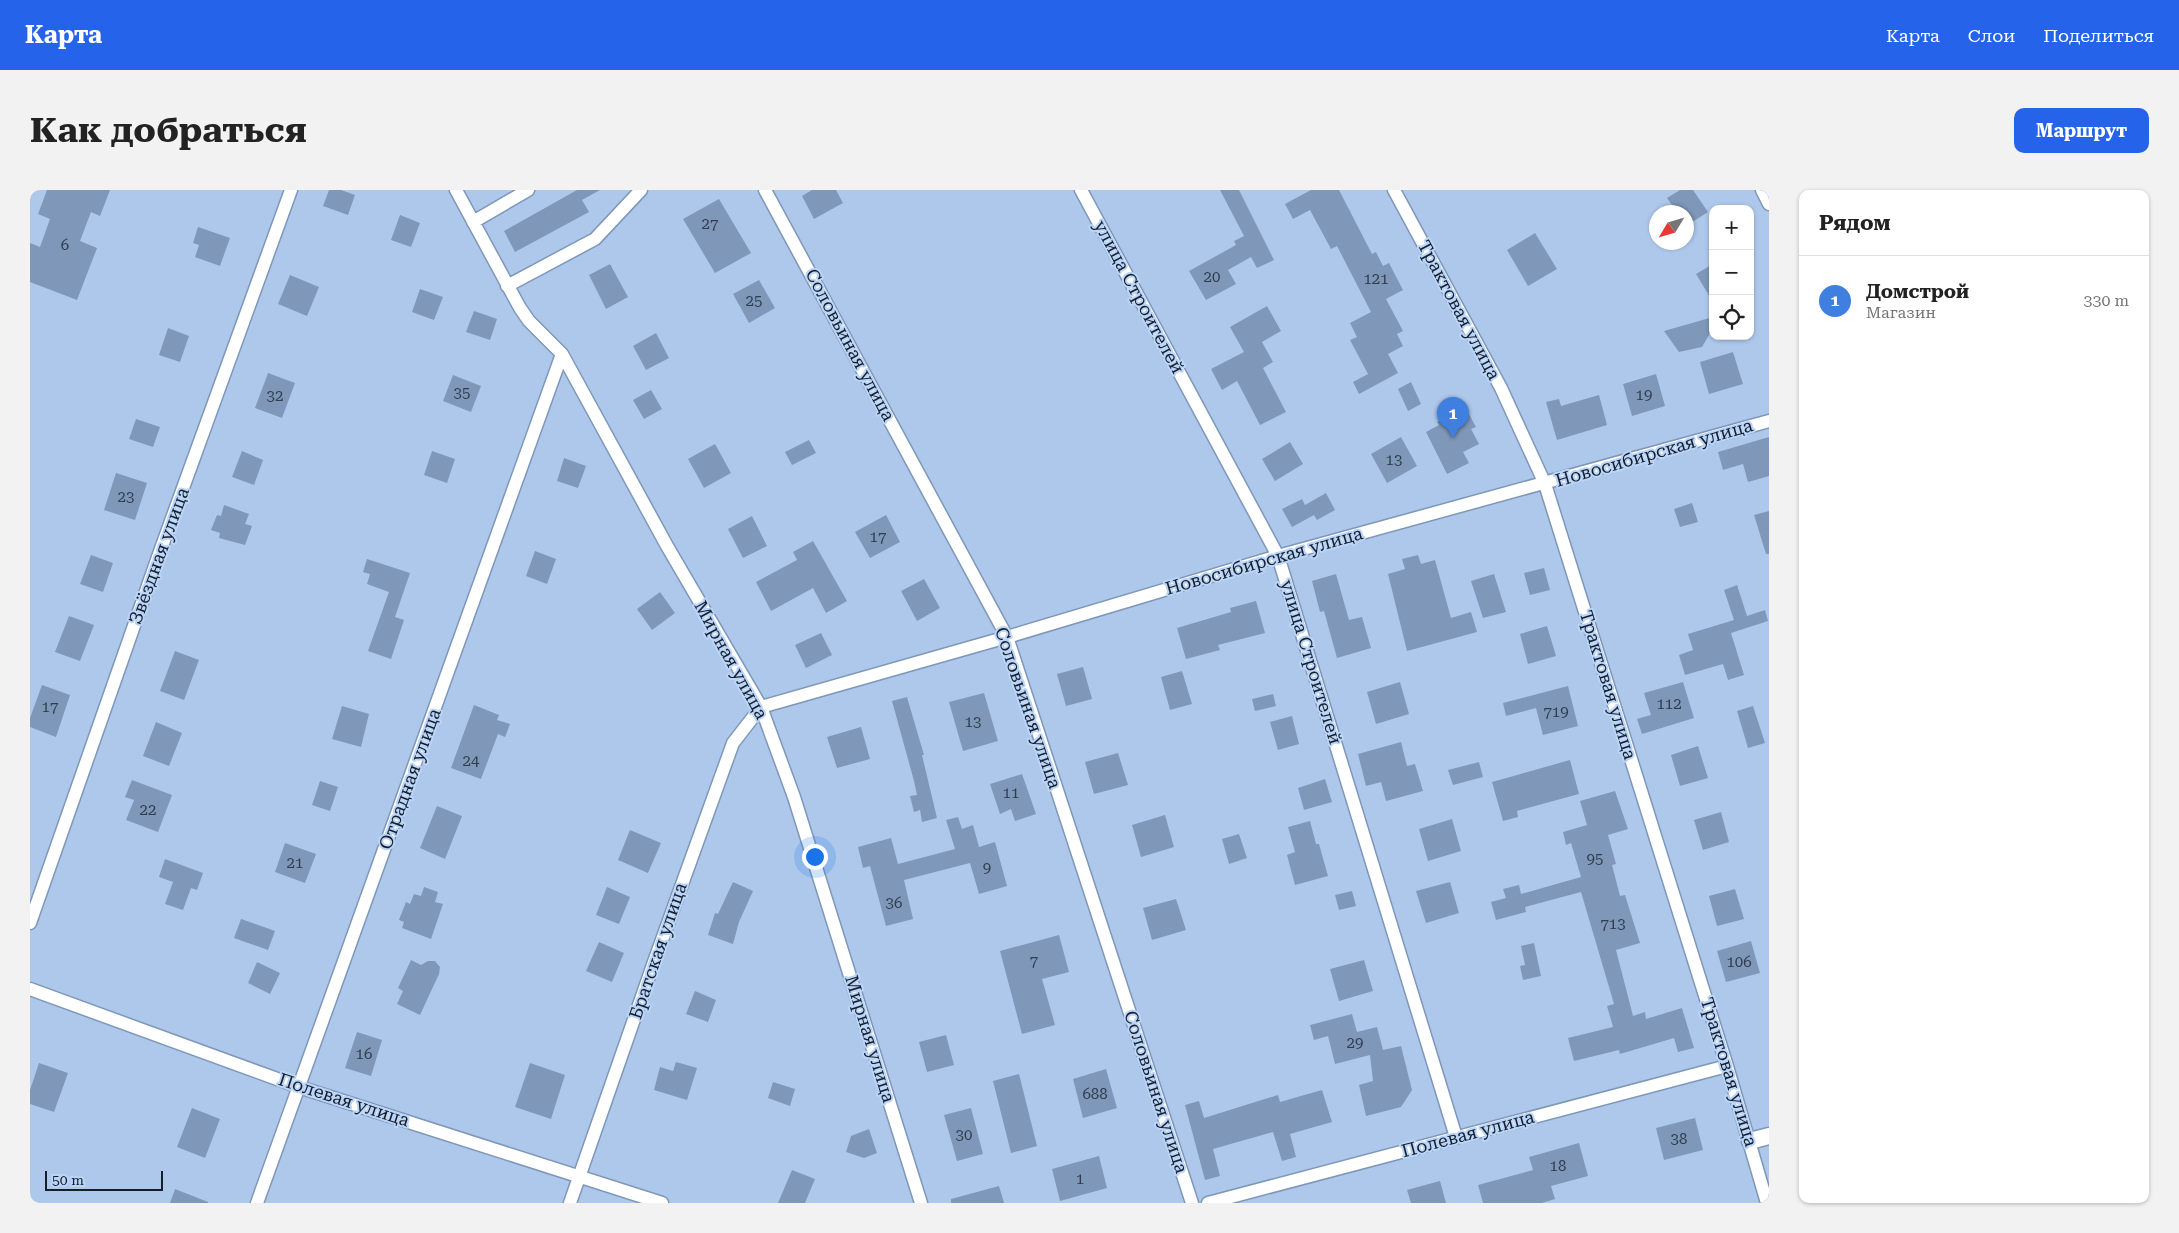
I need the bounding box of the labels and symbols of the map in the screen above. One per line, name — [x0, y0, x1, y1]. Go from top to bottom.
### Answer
north arrow — [1649, 205, 1694, 250]
house number: 27 — [702, 215, 718, 233]
street label: улица Строителей — [1090, 216, 1189, 377]
house number: 6 — [61, 236, 69, 254]
street label: Трактовая улица — [1414, 236, 1505, 383]
street label: Соловьиная улица — [801, 265, 900, 425]
house number: 20 — [1204, 268, 1220, 286]
house number: 121 — [1363, 270, 1389, 288]
house number: 25 — [746, 292, 762, 310]
house number: 35 — [454, 384, 470, 402]
house number: 19 — [1636, 386, 1652, 404]
house number: 32 — [267, 387, 283, 405]
pin: 1 — [1437, 397, 1469, 438]
street label: Новосибирская улица — [1553, 414, 1755, 491]
house number: 13 — [1386, 451, 1402, 469]
street label: Звёздная улица — [124, 484, 193, 627]
house number: 23 — [118, 488, 134, 506]
street label: Новосибирская улица — [1163, 522, 1365, 599]
house number: 17 — [870, 528, 886, 546]
street label: улица Строителей — [1276, 577, 1346, 747]
street label: Мирная улица — [690, 597, 773, 723]
street label: Трактовая улица — [1576, 608, 1641, 762]
street label: Соловьиная улица — [991, 624, 1066, 792]
house number: 112 — [1656, 695, 1682, 713]
house number: 17 — [42, 698, 58, 716]
house number: 719 — [1543, 703, 1569, 721]
street label: Отрадная улица — [374, 705, 445, 852]
house number: 13 — [965, 713, 981, 731]
house number: 24 — [463, 752, 480, 770]
house number: 11 — [1003, 784, 1019, 802]
house number: 22 — [140, 801, 156, 819]
your location — [802, 844, 828, 870]
house number: 95 — [1587, 850, 1603, 868]
house number: 21 — [287, 854, 303, 872]
house number: 9 — [983, 859, 991, 877]
street label: Братская улица — [624, 880, 691, 1022]
house number: 36 — [886, 894, 902, 912]
house number: 713 — [1600, 915, 1626, 933]
house number: 7 — [1030, 952, 1038, 970]
house number: 106 — [1726, 953, 1752, 971]
street label: Мирная улица — [841, 973, 900, 1105]
street label: Трактовая улица — [1697, 995, 1762, 1149]
street label: Соловьиная улица — [1120, 1008, 1193, 1176]
house number: 29 — [1347, 1034, 1363, 1052]
house number: 16 — [356, 1045, 372, 1063]
street label: Полевая улица — [276, 1068, 413, 1131]
house number: 688 — [1082, 1085, 1108, 1103]
street label: Полевая улица — [1399, 1106, 1537, 1161]
house number: 30 — [956, 1126, 972, 1144]
house number: 38 — [1671, 1130, 1687, 1148]
house number: 18 — [1550, 1157, 1566, 1175]
scale bar — [45, 1168, 162, 1191]
house number: 1 — [1076, 1170, 1084, 1188]

